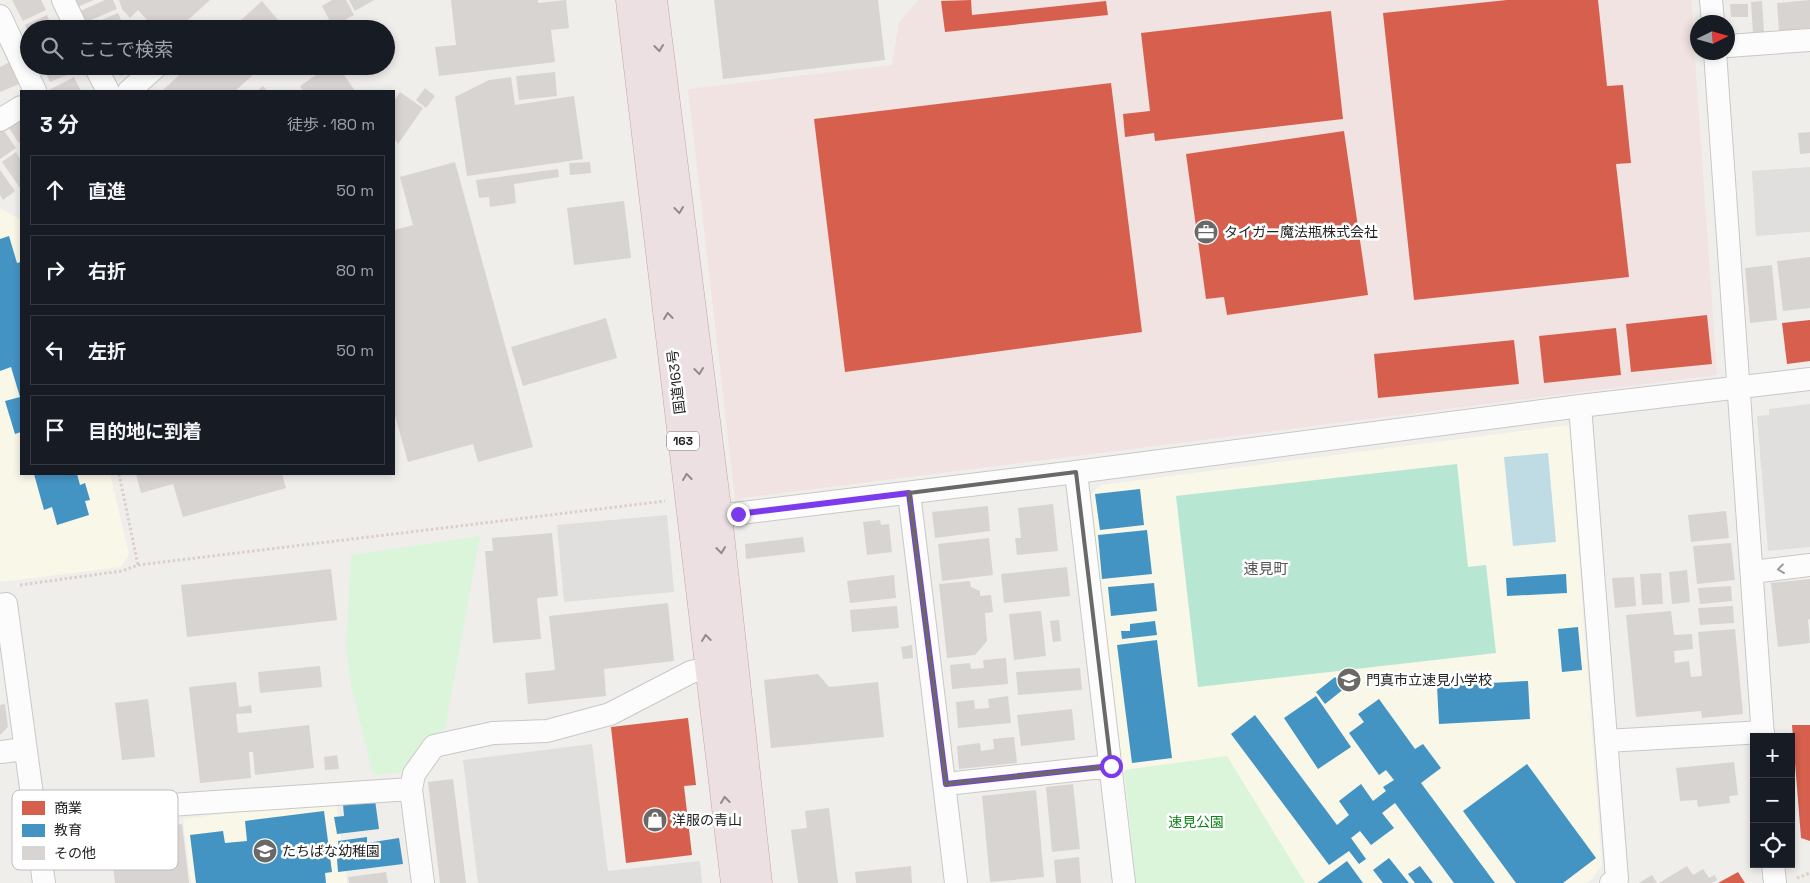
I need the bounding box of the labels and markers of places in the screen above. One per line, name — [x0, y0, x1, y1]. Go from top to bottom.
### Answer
office icon: タイガー魔法瓶株式会社 — [1193, 219, 1219, 245]
place label: タイガー魔法瓶株式会社 — [1224, 223, 1378, 241]
school or university icon: 門真市立速見小学校 — [1336, 667, 1362, 693]
place label: 門真市立速見小学校 — [1366, 671, 1492, 689]
shop icon: 洋服の青山 — [642, 807, 668, 833]
place label: 洋服の青山 — [672, 811, 742, 829]
school or university icon: たちばな幼稚園 — [252, 838, 278, 864]
place label: たちばな幼稚園 — [282, 842, 380, 860]

